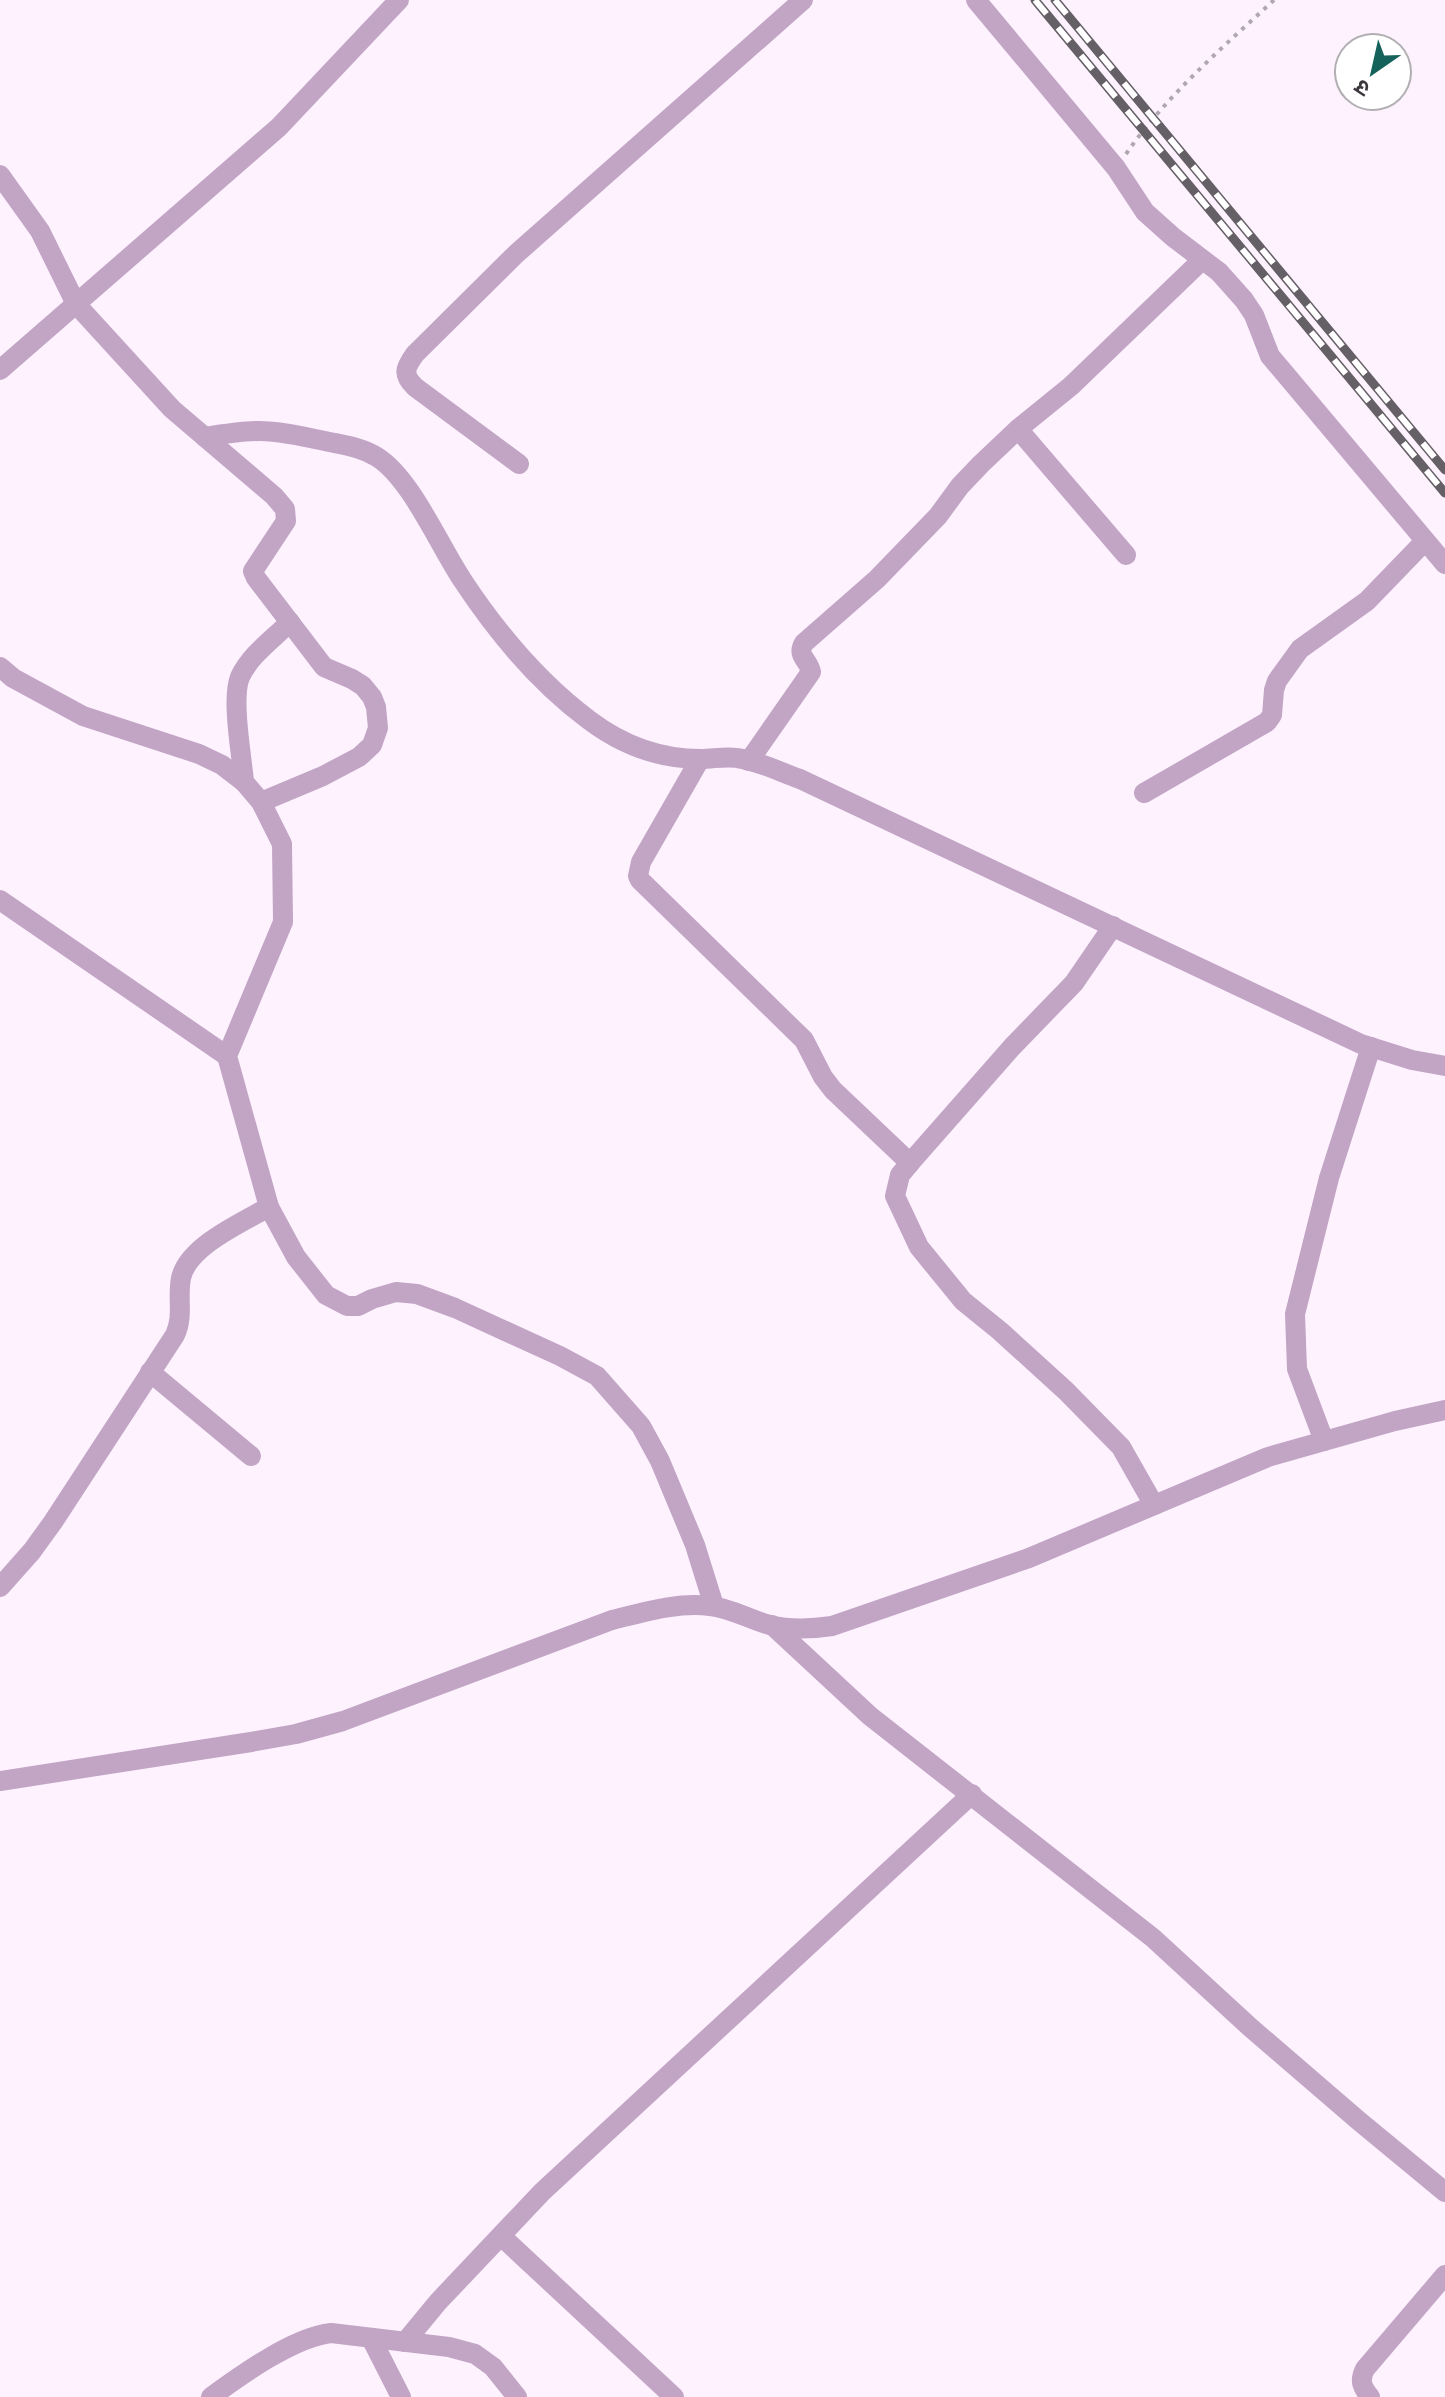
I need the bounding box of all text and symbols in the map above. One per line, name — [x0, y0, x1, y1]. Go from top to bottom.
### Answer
north arrow — [1333, 32, 1413, 112]
text: उ — [1349, 74, 1374, 102]

